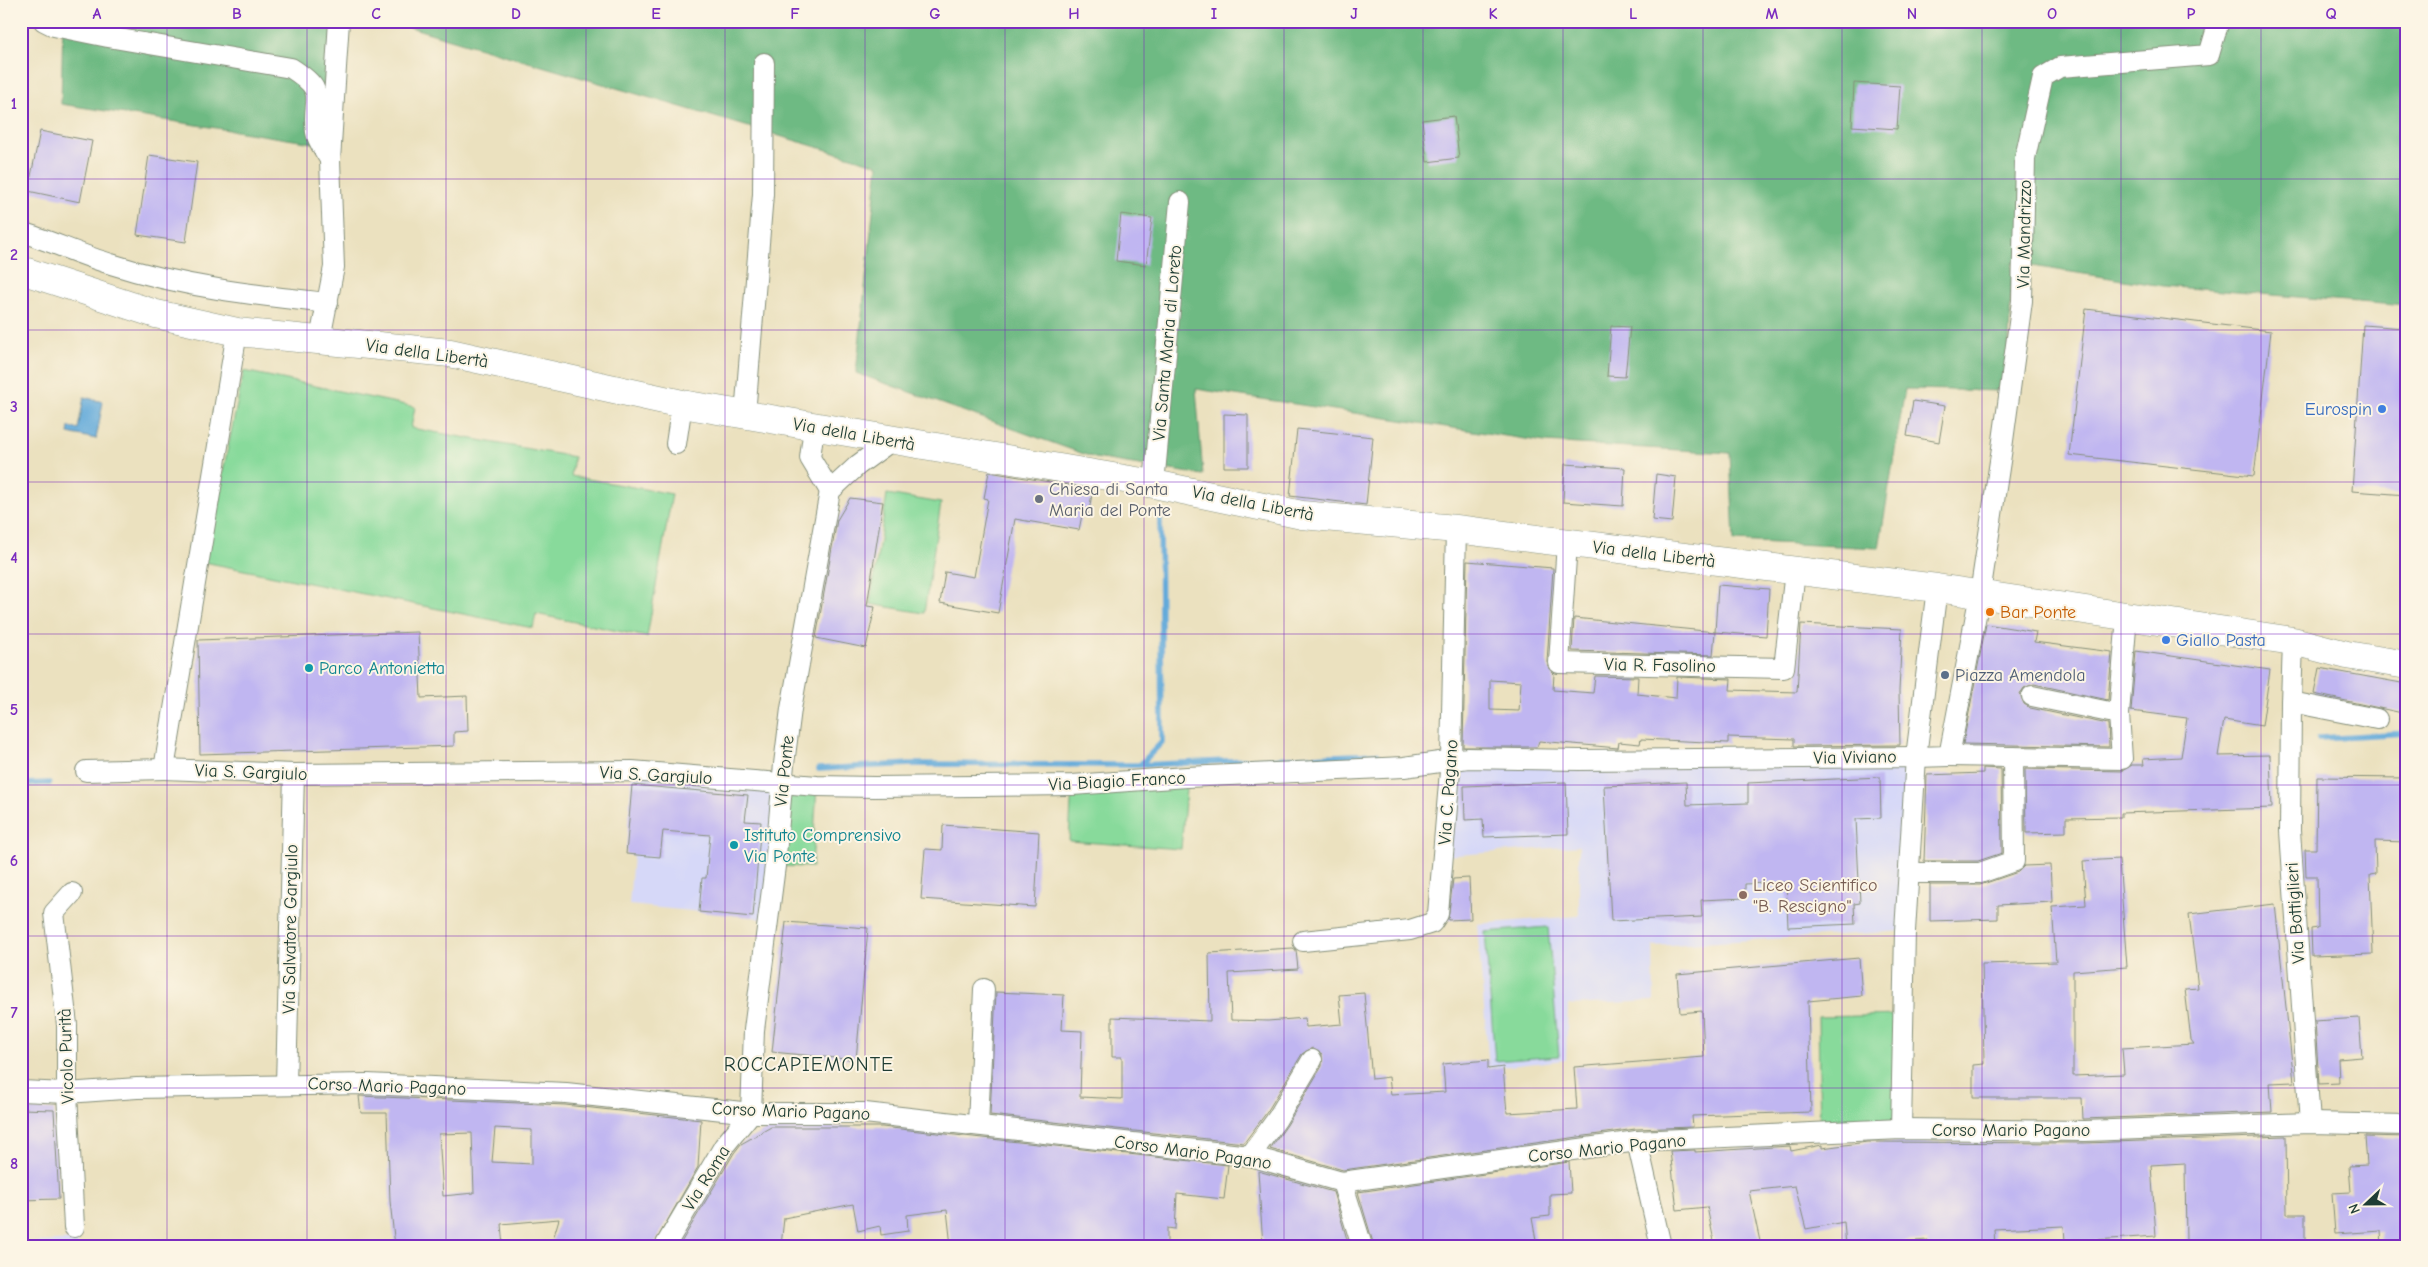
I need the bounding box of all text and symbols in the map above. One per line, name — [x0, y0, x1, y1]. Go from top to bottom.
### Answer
text: A — [93, 5, 102, 23]
text: B — [232, 5, 242, 23]
text: C — [371, 5, 381, 23]
text: D — [511, 5, 521, 23]
text: E — [651, 5, 661, 23]
text: F — [790, 5, 800, 23]
text: G — [929, 5, 941, 23]
text: H — [1068, 5, 1080, 23]
text: I — [1211, 5, 1217, 23]
text: J — [1350, 5, 1358, 23]
text: K — [1488, 5, 1498, 23]
text: L — [1629, 5, 1637, 23]
text: M — [1766, 5, 1779, 23]
text: N — [1907, 5, 1917, 23]
text: O — [2047, 5, 2057, 23]
text: P — [2187, 5, 2196, 23]
text: Q — [2325, 5, 2337, 23]
text: 1 — [11, 95, 17, 113]
street label: Via Mandrizzo — [2013, 179, 2036, 289]
street label: Via Santa Maria di Loreto — [1148, 244, 1187, 442]
text: 2 — [10, 246, 18, 264]
street label: Via della Libertà — [364, 334, 490, 372]
text: 3 — [10, 398, 18, 416]
place label: Eurospin — [2305, 399, 2372, 420]
marker: Eurospin — [2376, 403, 2388, 415]
street label: Via della Libertà — [791, 413, 917, 456]
place label: Chiesa di Santa Maria del Ponte — [1049, 479, 1171, 521]
street label: Via della Libertà — [1190, 481, 1316, 526]
marker: Chiesa di Santa Maria del Ponte — [1033, 493, 1045, 505]
street label: Via della Libertà — [1591, 537, 1717, 572]
text: 4 — [10, 549, 18, 567]
place label: Bar Ponte — [2000, 602, 2076, 623]
marker: Bar Ponte — [1984, 606, 1996, 618]
place label: Giallo Pasta — [2176, 630, 2266, 651]
marker: Giallo Pasta — [2160, 634, 2172, 646]
street label: Via R. Fasolino — [1604, 654, 1716, 677]
place label: Parco Antonietta — [319, 658, 445, 679]
marker: Parco Antonietta — [303, 662, 315, 674]
place label: Piazza Amendola — [1955, 665, 2086, 686]
marker: Piazza Amendola — [1939, 669, 1951, 681]
text: 5 — [10, 701, 18, 719]
street label: Via Ponte — [770, 734, 799, 808]
street label: Via C. Pagano — [1434, 739, 1463, 846]
street label: Via Viviano — [1813, 746, 1897, 769]
street label: Via S. Gargiulo — [194, 760, 308, 785]
street label: Via S. Gargiulo — [599, 762, 713, 789]
street label: Via Biagio Franco — [1048, 767, 1186, 796]
place label: Istituto Comprensivo Via Ponte — [744, 825, 901, 867]
marker: Istituto Comprensivo Via Ponte — [728, 839, 740, 851]
street label: Via Salvatore Gargiulo — [279, 844, 302, 1014]
text: 6 — [10, 852, 18, 870]
street label: Via Bottiglieri — [2281, 861, 2310, 964]
place label: Liceo Scientifico "B. Rescigno" — [1753, 875, 1878, 917]
marker: Liceo Scientifico "B. Rescigno" — [1737, 889, 1749, 901]
text: 7 — [10, 1004, 18, 1022]
street label: Vicolo Purità — [54, 1008, 79, 1104]
district label: ROCCAPIEMONTE — [724, 1053, 894, 1076]
street label: Corso Mario Pagano — [307, 1073, 467, 1100]
street label: Corso Mario Pagano — [711, 1098, 871, 1125]
street label: Corso Mario Pagano — [1932, 1120, 2090, 1141]
street label: Corso Mario Pagano — [1527, 1130, 1687, 1167]
street label: Corso Mario Pagano — [1113, 1131, 1273, 1174]
street label: Via Roma — [678, 1142, 735, 1215]
text: 8 — [10, 1155, 18, 1173]
north arrow — [2340, 1180, 2390, 1230]
text: N — [2345, 1201, 2364, 1216]

